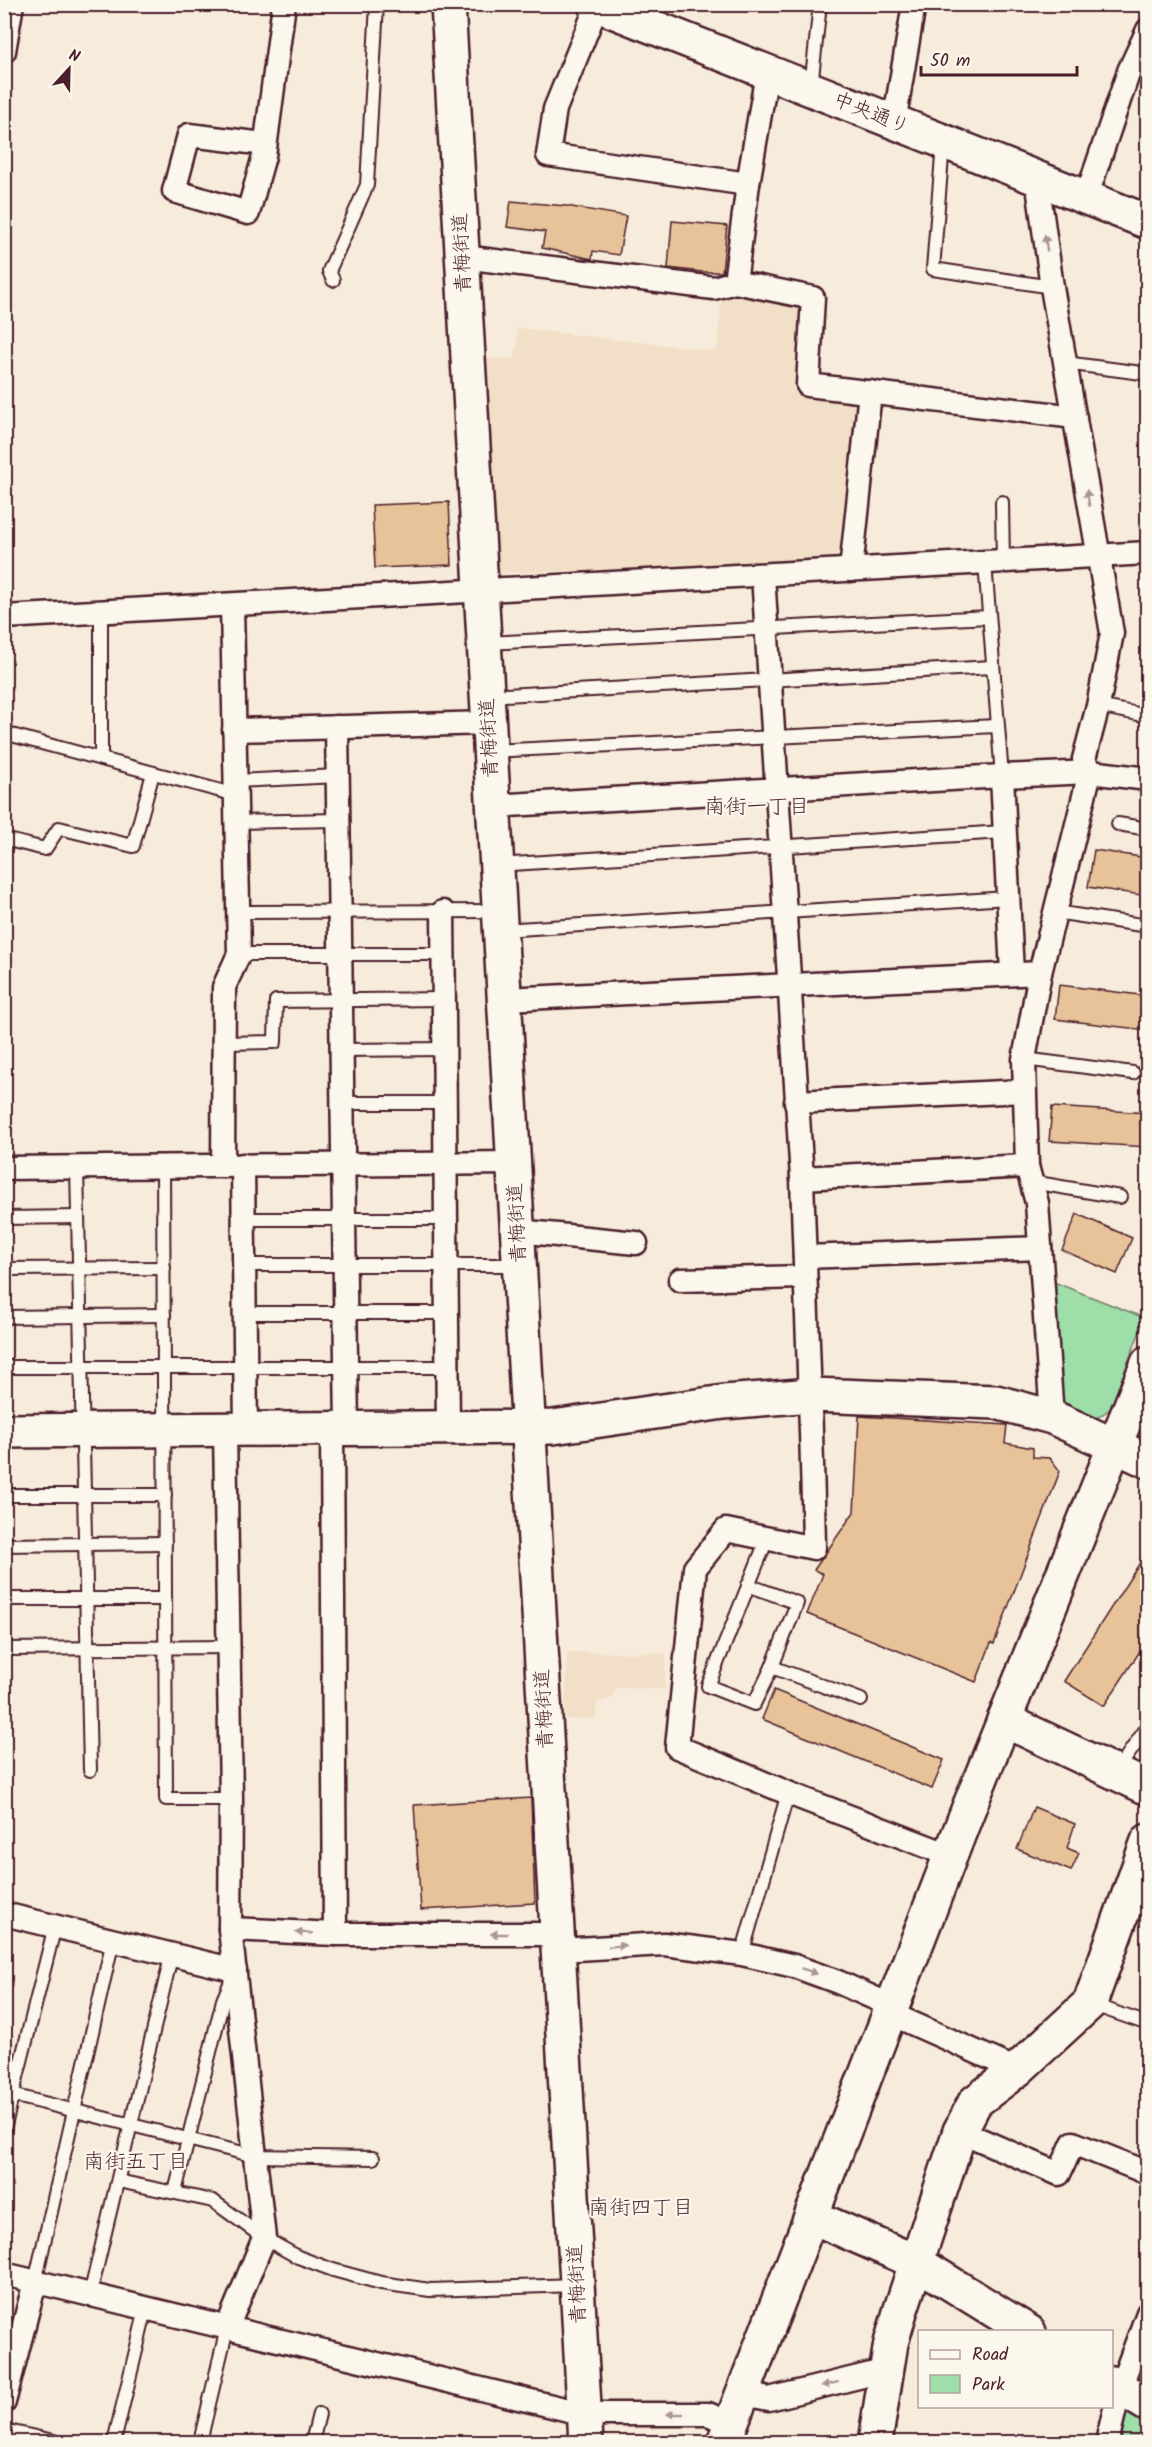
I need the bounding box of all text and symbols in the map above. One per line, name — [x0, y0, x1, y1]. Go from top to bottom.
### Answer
north arrow — [39, 39, 99, 99]
scale bar — [921, 39, 1077, 77]
text: N — [65, 43, 83, 70]
text: 50 m — [930, 47, 970, 76]
street label: 中央通り — [828, 84, 914, 144]
street label: 青梅街道 — [445, 212, 481, 294]
one-way arrow — [1042, 233, 1051, 252]
one-way arrow — [1084, 489, 1093, 508]
street label: 青梅街道 — [472, 697, 508, 779]
district label: 南街一丁目 — [705, 791, 810, 824]
street label: 青梅街道 — [500, 1182, 536, 1264]
street label: 青梅街道 — [527, 1668, 563, 1750]
one-way arrow — [295, 1928, 314, 1937]
one-way arrow — [490, 1929, 509, 1939]
one-way arrow — [608, 1942, 627, 1951]
one-way arrow — [800, 1967, 818, 1977]
district label: 南街五丁目 — [84, 2146, 189, 2179]
district label: 南街四丁目 — [589, 2192, 694, 2225]
street label: 青梅街道 — [560, 2243, 596, 2325]
legend — [918, 2330, 1113, 2408]
text: Road — [972, 2341, 1009, 2370]
text: Park — [972, 2371, 1005, 2400]
one-way arrow — [821, 2379, 839, 2389]
one-way arrow — [665, 2409, 684, 2419]

